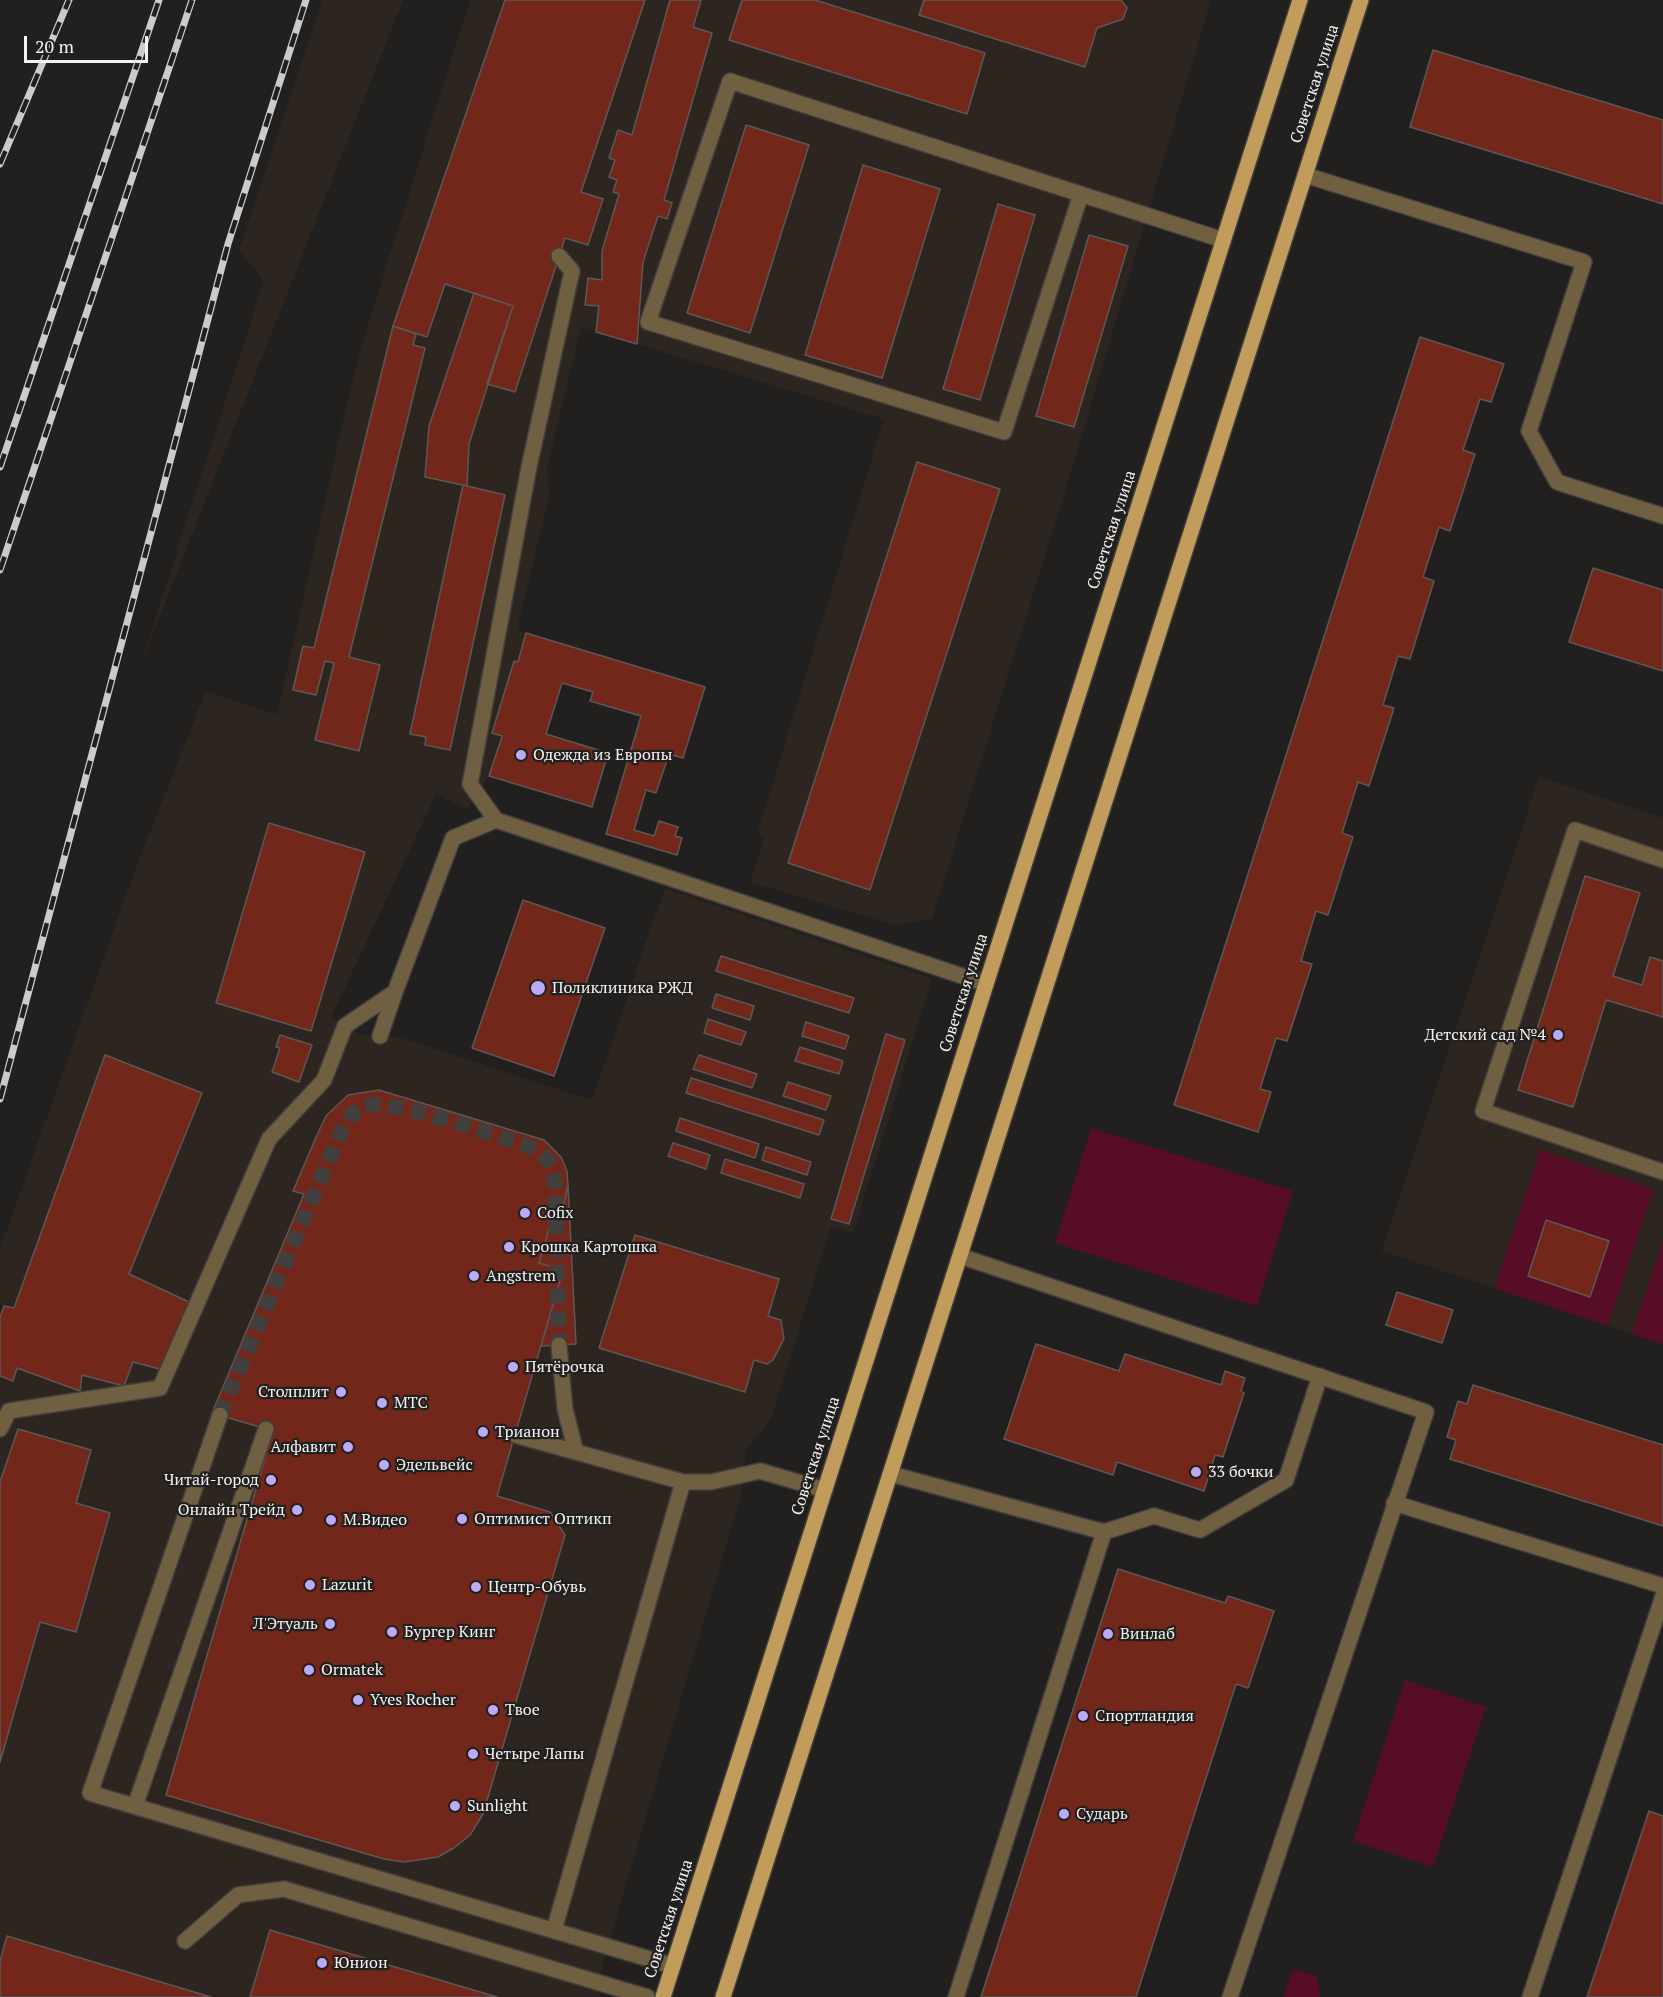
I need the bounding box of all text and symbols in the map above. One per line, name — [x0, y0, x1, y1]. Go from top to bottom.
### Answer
street label: Советская улица — [1287, 22, 1343, 146]
scale bar — [27, 24, 152, 62]
text: 20 m — [35, 34, 74, 58]
street label: Советская улица — [1084, 468, 1140, 592]
place label: Одежда из Европы — [533, 745, 672, 765]
marker: Одежда из Европы — [514, 748, 528, 762]
street label: Советская улица — [936, 931, 992, 1055]
place label: Поликлиника РЖД — [552, 978, 693, 998]
marker: Поликлиника РЖД — [529, 979, 547, 997]
place label: Детский сад №4 — [1425, 1025, 1546, 1045]
marker: Детский сад №4 — [1551, 1028, 1565, 1042]
place label: Cofix — [537, 1203, 574, 1223]
marker: Cofix — [518, 1206, 532, 1220]
place label: Крошка Картошка — [521, 1237, 657, 1257]
marker: Крошка Картошка — [502, 1240, 516, 1254]
place label: Angstrem — [486, 1266, 556, 1286]
marker: Angstrem — [467, 1269, 481, 1283]
place label: Пятёрочка — [525, 1357, 604, 1377]
marker: Пятёрочка — [506, 1360, 520, 1374]
place label: Столплит — [258, 1382, 329, 1402]
marker: Столплит — [334, 1385, 348, 1399]
place label: МТС — [394, 1393, 428, 1413]
street label: Советская улица — [788, 1394, 844, 1518]
marker: МТС — [375, 1396, 389, 1410]
place label: Трианон — [495, 1422, 560, 1442]
marker: Трианон — [476, 1425, 490, 1439]
place label: Алфавит — [271, 1437, 336, 1457]
marker: Алфавит — [341, 1440, 355, 1454]
place label: Эдельвейс — [396, 1455, 473, 1475]
marker: Эдельвейс — [377, 1458, 391, 1472]
place label: 33 бочки — [1208, 1462, 1274, 1482]
marker: 33 бочки — [1189, 1465, 1203, 1479]
place label: Читай-город — [164, 1470, 259, 1490]
marker: Читай-город — [264, 1473, 278, 1487]
place label: Онлайн Трейд — [178, 1500, 285, 1520]
marker: Онлайн Трейд — [290, 1503, 304, 1517]
place label: Оптимист Оптикп — [474, 1509, 612, 1529]
place label: М.Видео — [343, 1510, 407, 1530]
marker: Оптимист Оптикп — [455, 1512, 469, 1526]
marker: М.Видео — [324, 1513, 338, 1527]
place label: Lazurit — [322, 1575, 373, 1595]
place label: Центр-Обувь — [488, 1577, 586, 1597]
marker: Lazurit — [303, 1578, 317, 1592]
marker: Центр-Обувь — [469, 1580, 483, 1594]
place label: Л'Этуаль — [253, 1614, 318, 1634]
marker: Л'Этуаль — [323, 1617, 337, 1631]
place label: Бургер Кинг — [404, 1622, 495, 1642]
place label: Винлаб — [1120, 1624, 1175, 1644]
marker: Бургер Кинг — [385, 1625, 399, 1639]
marker: Винлаб — [1101, 1627, 1115, 1641]
place label: Ormatek — [321, 1660, 383, 1680]
marker: Ormatek — [302, 1663, 316, 1677]
place label: Yves Rocher — [370, 1690, 456, 1710]
marker: Yves Rocher — [351, 1693, 365, 1707]
place label: Твое — [505, 1700, 540, 1720]
marker: Твое — [486, 1703, 500, 1717]
place label: Спортландия — [1095, 1706, 1194, 1726]
marker: Спортландия — [1076, 1709, 1090, 1723]
place label: Четыре Лапы — [485, 1744, 584, 1764]
marker: Четыре Лапы — [466, 1747, 480, 1761]
place label: Sunlight — [467, 1796, 528, 1816]
marker: Sunlight — [448, 1799, 462, 1813]
place label: Сударь — [1076, 1804, 1128, 1824]
marker: Сударь — [1057, 1807, 1071, 1821]
street label: Советская улица — [641, 1857, 697, 1981]
place label: Юнион — [334, 1953, 388, 1973]
marker: Юнион — [315, 1956, 329, 1970]

